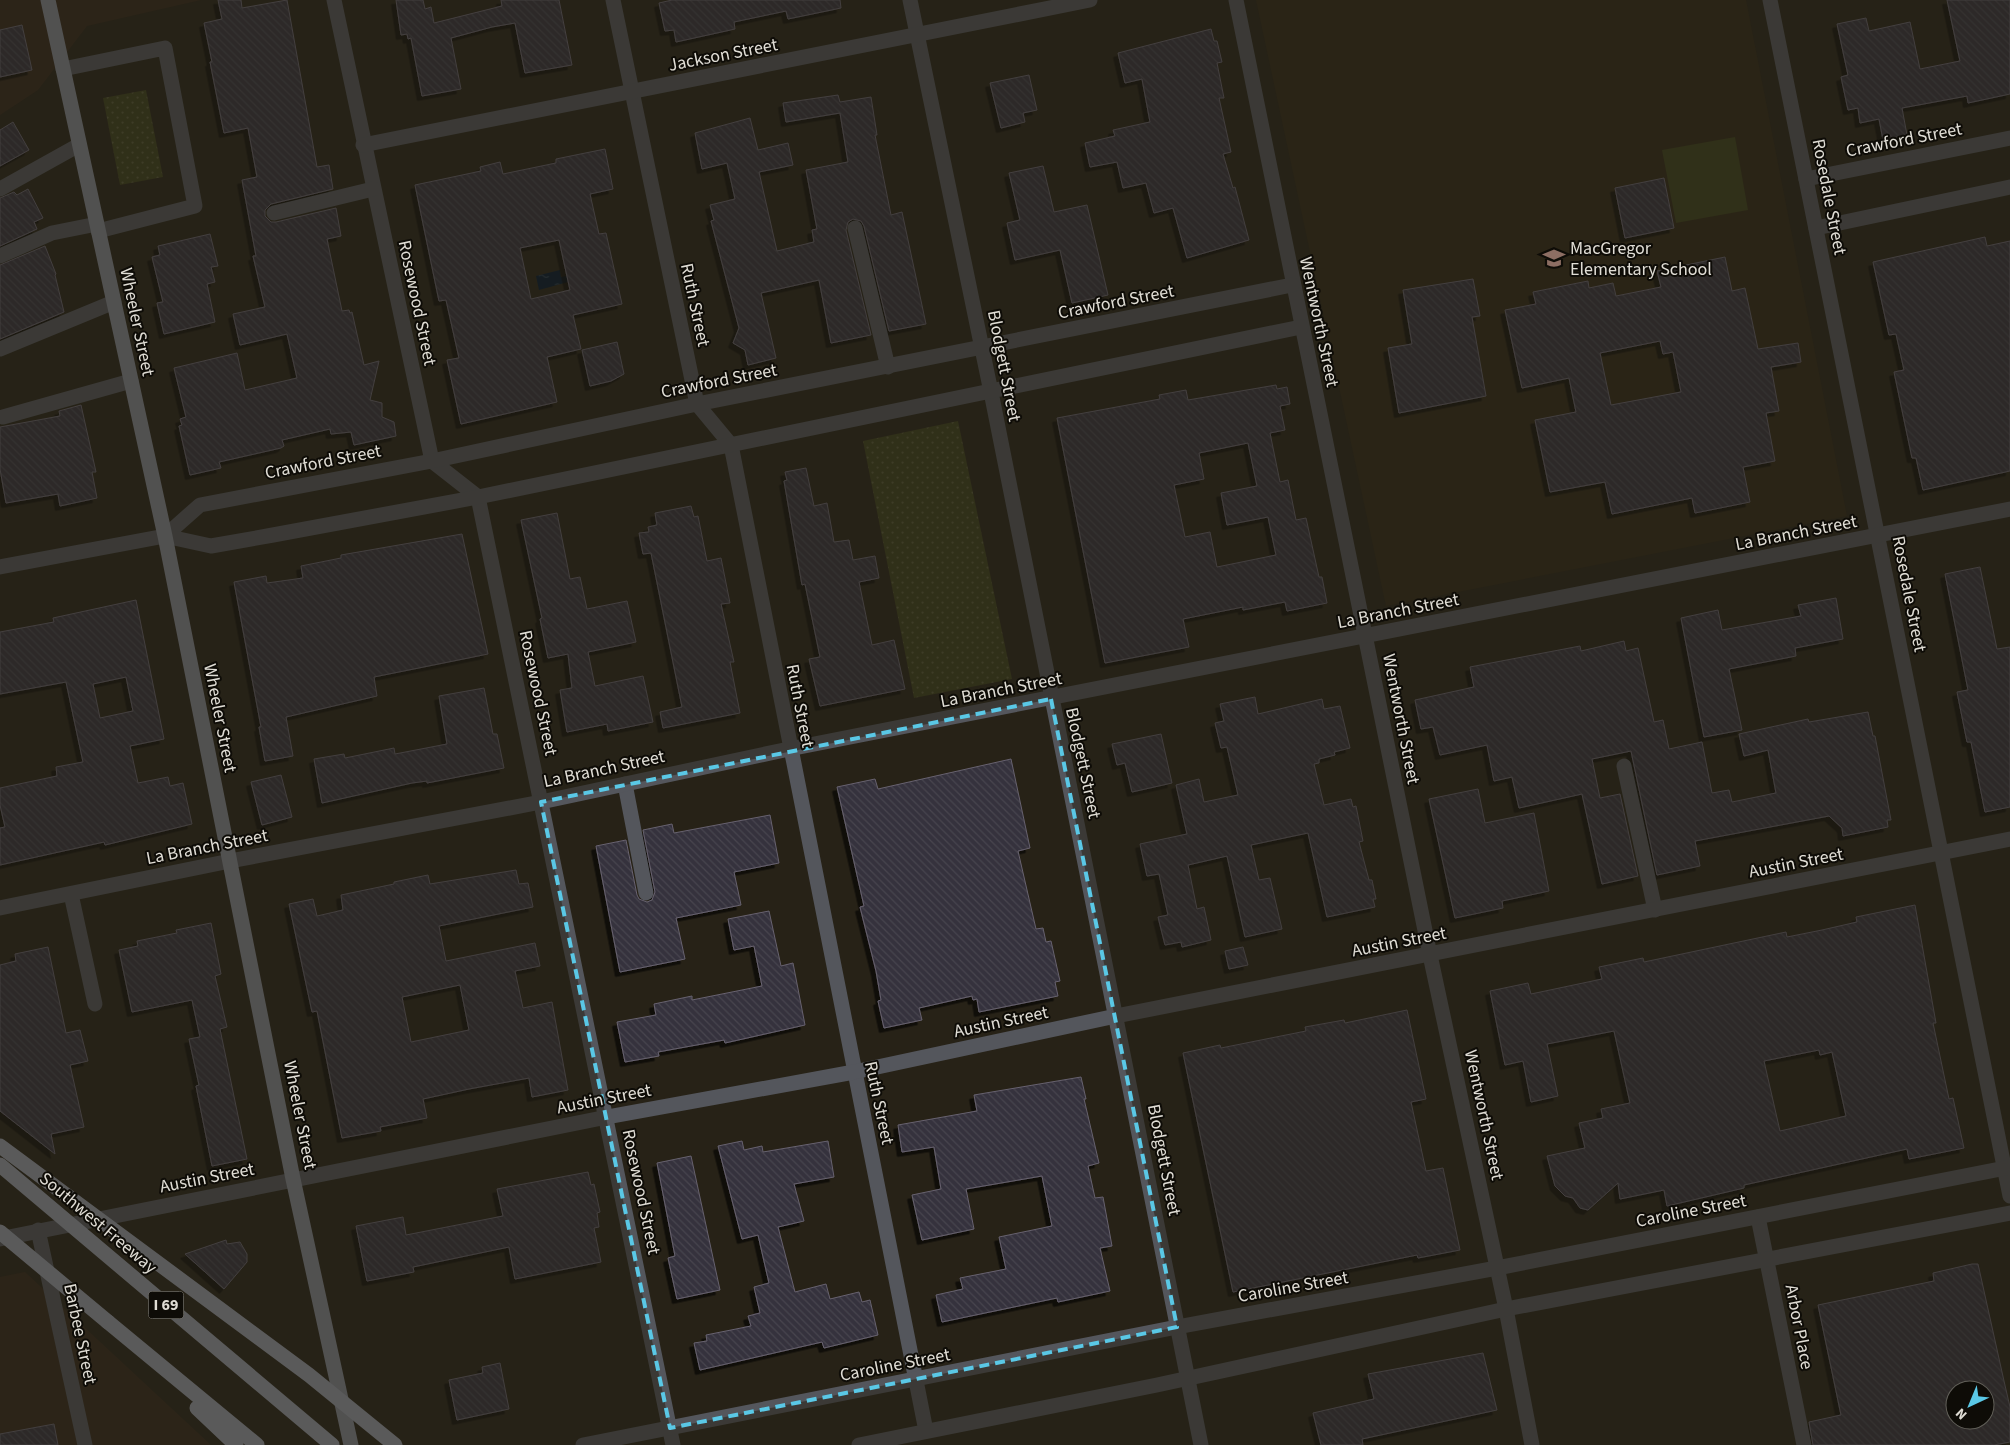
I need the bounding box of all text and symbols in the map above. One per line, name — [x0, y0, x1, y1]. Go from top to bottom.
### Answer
street label: Jackson Street — [666, 32, 780, 78]
street label: Crawford Street — [1844, 117, 1964, 163]
street label: Rosedale Street — [1806, 137, 1852, 257]
place label: MacGregor Elementary School — [1570, 236, 1712, 282]
street label: Rosewood Street — [392, 238, 442, 368]
school or university icon: MacGregor Elementary School — [1541, 245, 1567, 271]
street label: Wentworth Street — [1293, 255, 1345, 389]
street label: Ruth Street — [674, 261, 716, 349]
street label: Wheeler Street — [113, 265, 161, 379]
street label: Crawford Street — [1056, 279, 1176, 325]
street label: Blodgett Street — [981, 308, 1027, 424]
street label: Crawford Street — [659, 358, 779, 404]
street label: Crawford Street — [263, 439, 383, 485]
street label: La Branch Street — [1733, 509, 1859, 557]
street label: Rosedale Street — [1886, 534, 1932, 654]
street label: La Branch Street — [1335, 587, 1461, 635]
street label: Rosewood Street — [513, 628, 563, 758]
street label: Wentworth Street — [1376, 652, 1426, 786]
street label: Wheeler Street — [197, 661, 243, 775]
street label: Ruth Street — [780, 662, 820, 750]
street label: La Branch Street — [938, 666, 1064, 714]
street label: Blodgett Street — [1059, 705, 1107, 821]
street label: La Branch Street — [541, 744, 667, 794]
street label: La Branch Street — [144, 823, 270, 871]
street label: Austin Street — [1747, 842, 1845, 884]
street label: Austin Street — [1350, 921, 1448, 963]
street label: Austin Street — [952, 1000, 1050, 1044]
street label: Wentworth Street — [1458, 1048, 1510, 1182]
street label: Wheeler Street — [277, 1058, 323, 1172]
street label: Ruth Street — [858, 1059, 900, 1147]
street label: Austin Street — [555, 1078, 653, 1120]
street label: Blodgett Street — [1141, 1102, 1187, 1218]
street label: Rosewood Street — [616, 1127, 666, 1257]
street label: Austin Street — [158, 1157, 256, 1199]
street label: Southwest Freeway — [34, 1166, 163, 1280]
street label: Caroline Street — [1634, 1188, 1748, 1234]
street label: Caroline Street — [1236, 1265, 1350, 1309]
street label: Barbee Street — [57, 1281, 103, 1387]
street label: Arbor Place — [1779, 1282, 1820, 1372]
road number: I 69 — [148, 1292, 184, 1318]
street label: Caroline Street — [838, 1342, 952, 1388]
north arrow — [1945, 1380, 1995, 1430]
text: N — [1951, 1403, 1972, 1424]

